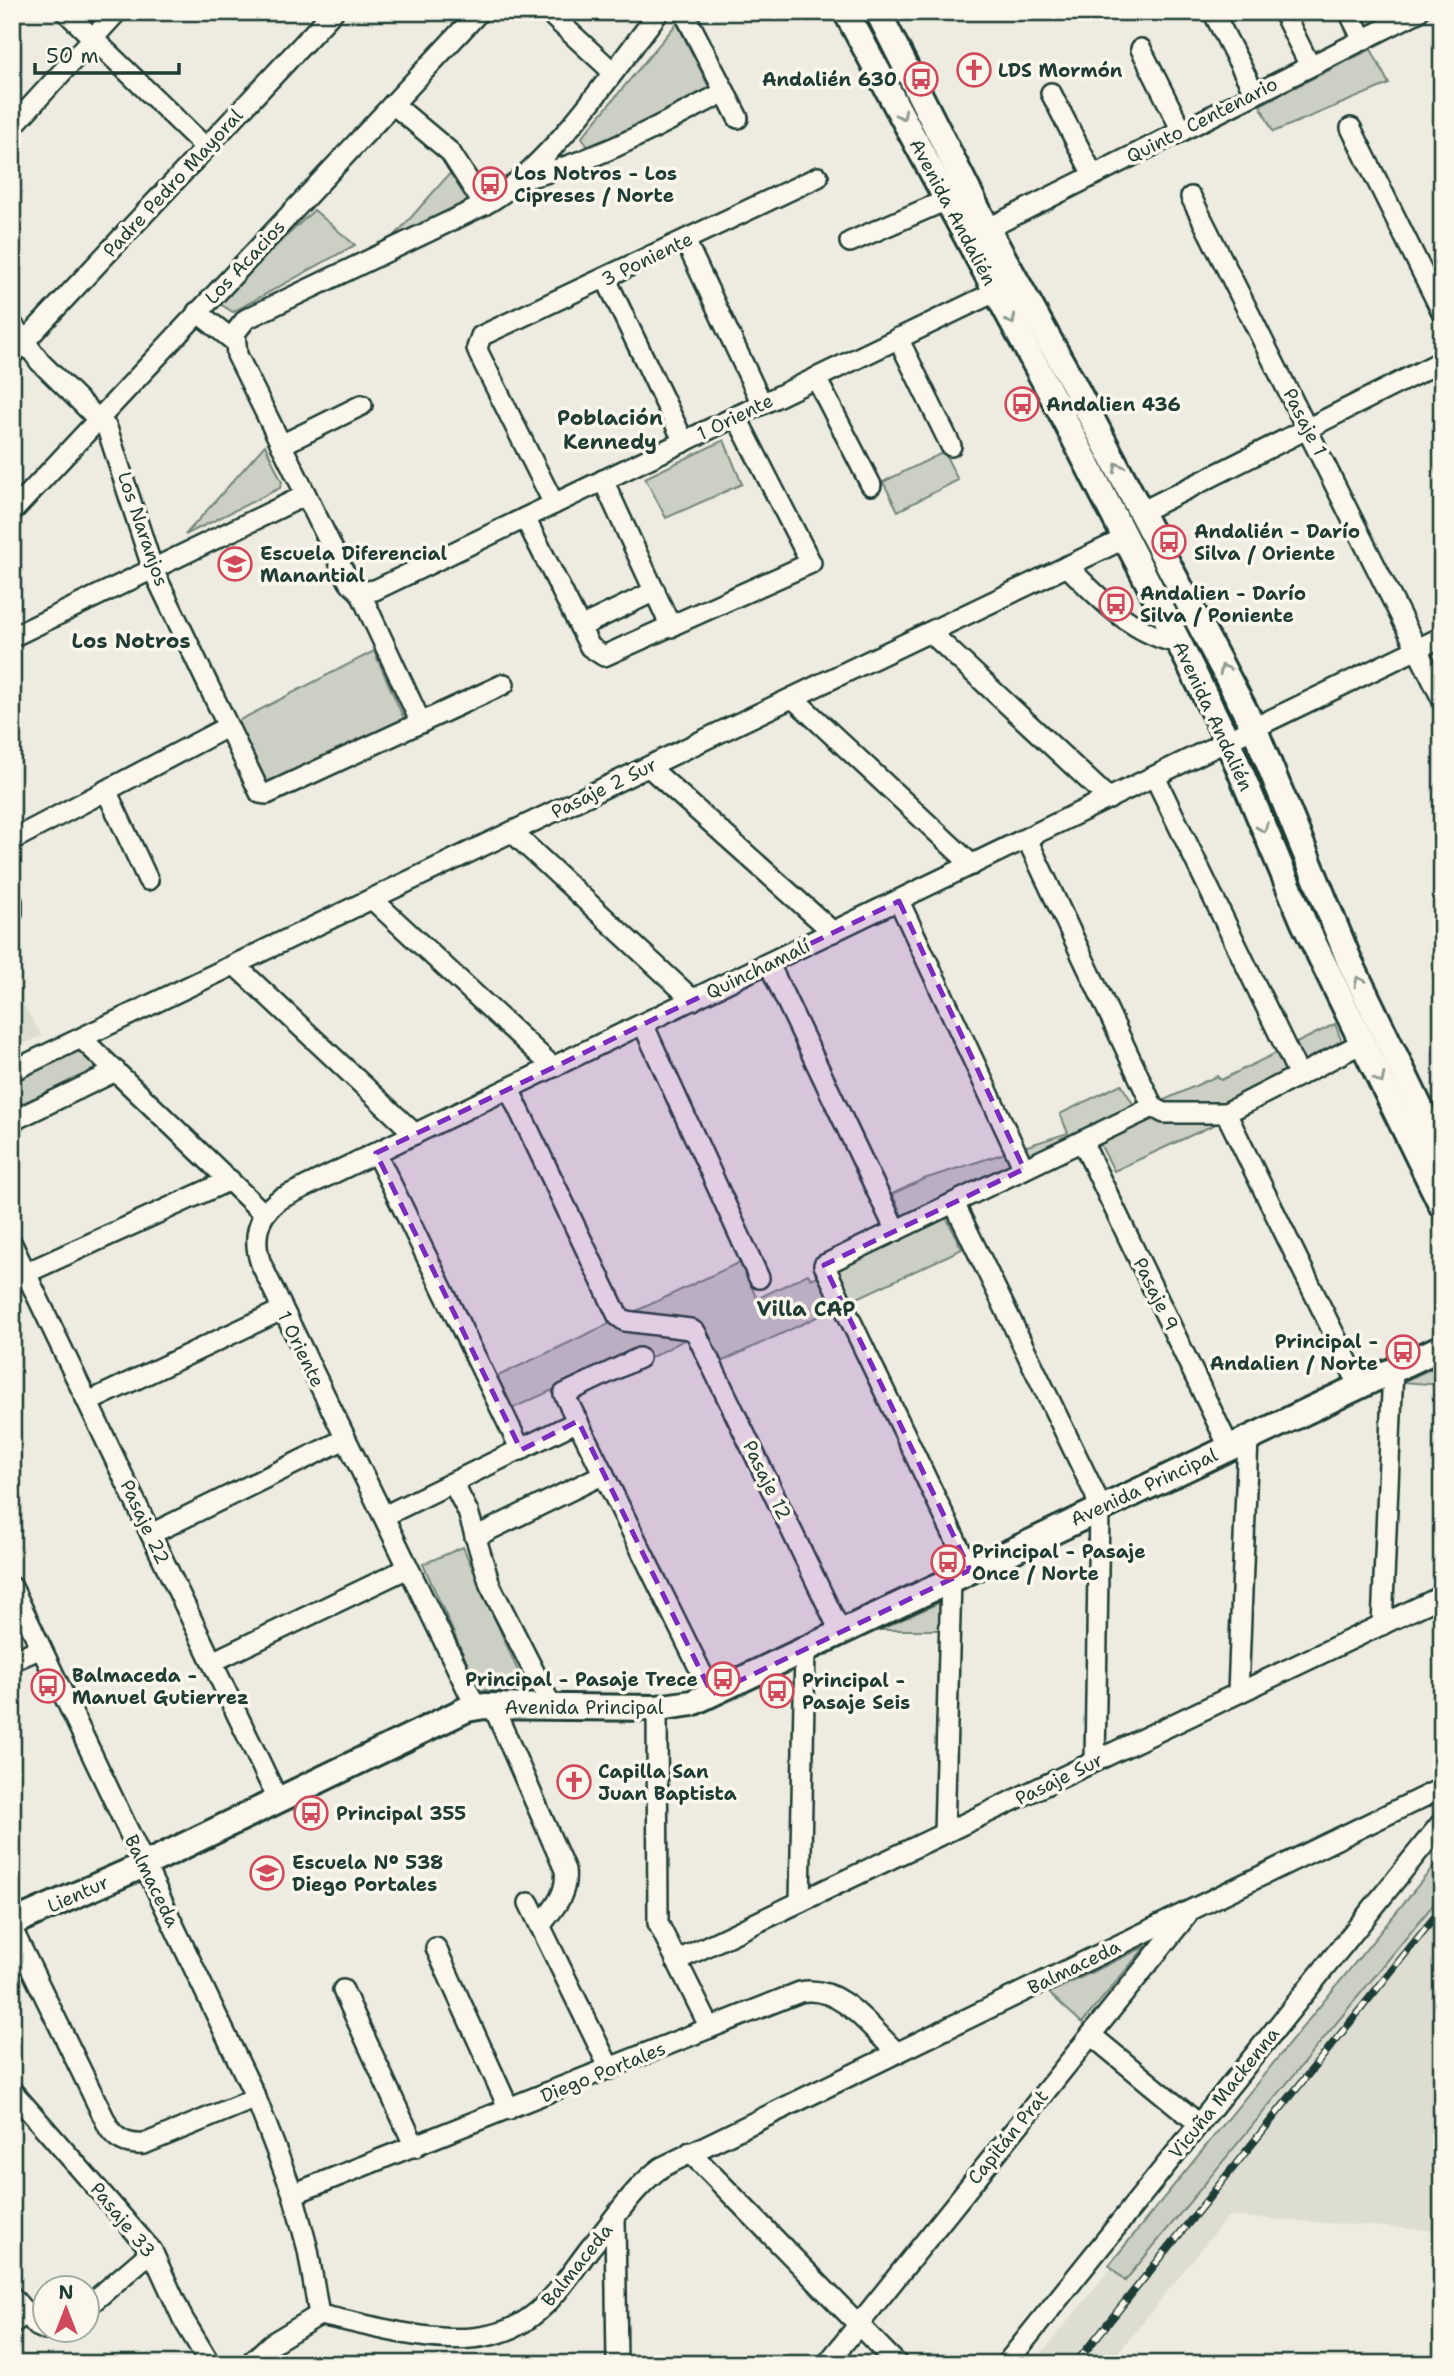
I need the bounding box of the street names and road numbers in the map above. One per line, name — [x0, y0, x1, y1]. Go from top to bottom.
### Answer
street label: Quinto Centenario — [1122, 71, 1282, 169]
street label: Padre Pedro Mayoral — [98, 103, 249, 263]
street label: Avenida Andalién — [904, 134, 1002, 290]
street label: Los Acacios — [199, 214, 291, 310]
street label: 3 Poniente — [597, 226, 697, 292]
street label: Pasaje 1 — [1277, 384, 1333, 460]
street label: 1 Oriente — [693, 388, 777, 446]
street label: Los Naranjos — [112, 468, 174, 590]
street label: Avenida Andalién — [1167, 637, 1259, 795]
street label: Pasaje 2 Sur — [547, 752, 661, 824]
street label: Quinchamalí — [702, 933, 815, 1005]
street label: Pasaje 9 — [1128, 1253, 1184, 1335]
street label: 1 Oriente — [272, 1307, 330, 1391]
street label: Pasaje 12 — [737, 1436, 797, 1524]
street label: Avenida Principal — [1067, 1442, 1222, 1532]
street label: Pasaje 22 — [115, 1476, 175, 1568]
street label: Avenida Principal — [504, 1695, 664, 1720]
street label: Pasaje Sur — [1011, 1747, 1107, 1811]
street label: Balmaceda — [119, 1830, 185, 1932]
street label: Lientur — [43, 1869, 113, 1919]
street label: Balmaceda — [1023, 1934, 1125, 2000]
street label: Vicuña Mackenna — [1163, 2022, 1285, 2164]
street label: Diego Portales — [537, 2036, 669, 2108]
street label: Capitán Prat — [962, 2084, 1054, 2190]
street label: Pasaje 33 — [85, 2177, 161, 2263]
street label: Balmaceda — [536, 2218, 618, 2312]

